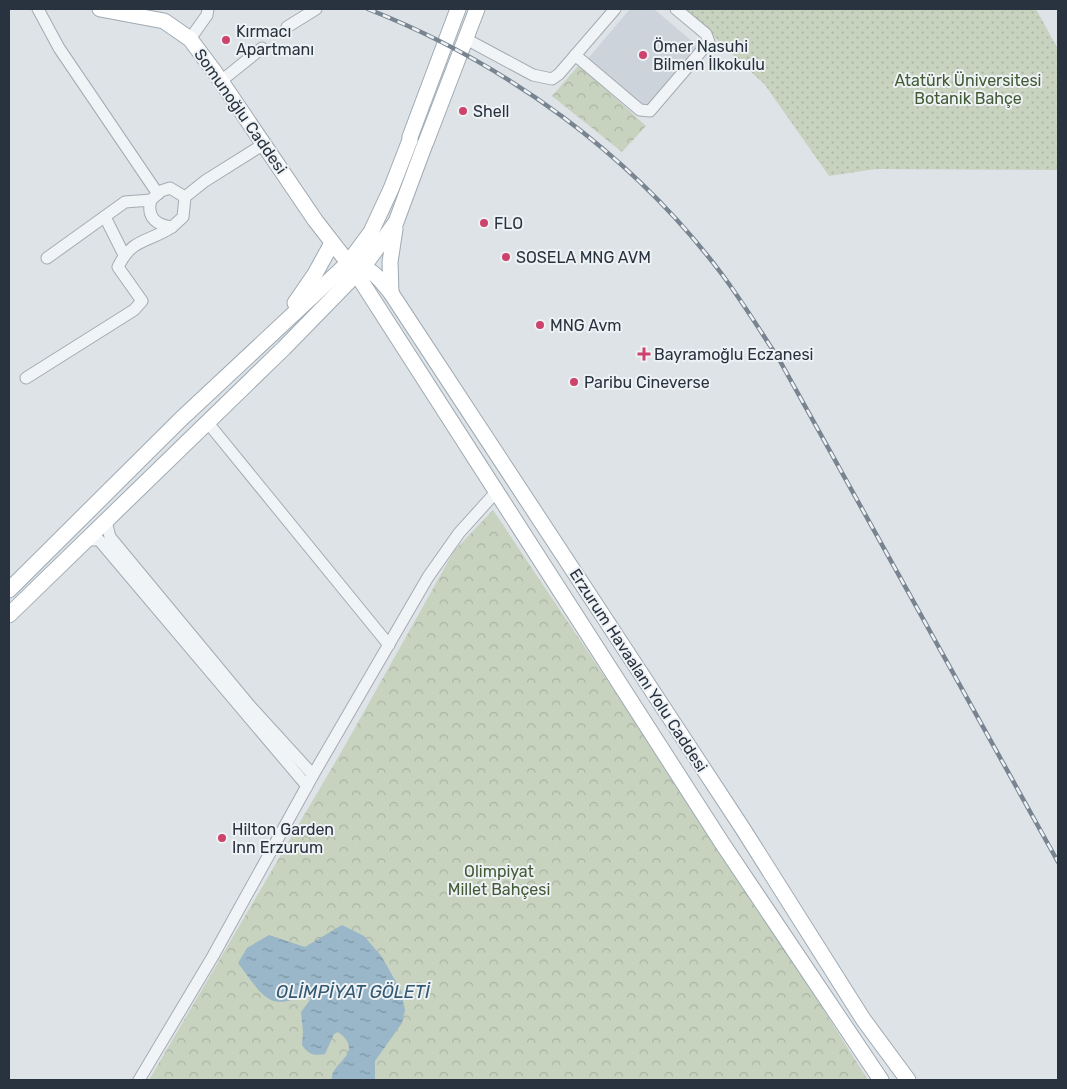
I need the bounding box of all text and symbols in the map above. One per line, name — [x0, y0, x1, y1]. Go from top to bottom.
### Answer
place label: Kırmacı Apartmanı — [236, 22, 314, 59]
marker: Kırmacı Apartmanı — [220, 34, 232, 46]
place label: Ömer Nasuhi Bilmen İlkokulu — [653, 37, 765, 74]
street label: Somunoğlu Caddesi — [190, 45, 291, 178]
marker: Ömer Nasuhi Bilmen İlkokulu — [637, 49, 649, 61]
park label: Atatürk Üniversitesi Botanik Bahçe — [895, 71, 1041, 108]
place label: Shell — [473, 102, 509, 121]
marker: Shell — [457, 105, 469, 117]
place label: FLO — [494, 214, 523, 233]
marker: FLO — [478, 217, 490, 229]
place label: SOSELA MNG AVM — [516, 248, 651, 267]
marker: SOSELA MNG AVM — [500, 251, 512, 263]
place label: MNG Avm — [550, 316, 622, 335]
marker: MNG Avm — [534, 319, 546, 331]
place label: Bayramoğlu Eczanesi — [654, 345, 813, 364]
marker: Bayramoğlu Eczanesi — [638, 348, 650, 360]
place label: Paribu Cineverse — [584, 373, 710, 392]
marker: Paribu Cineverse — [568, 376, 580, 388]
street label: Erzurum Havaalanı Yolu Caddesi — [566, 565, 712, 775]
place label: Hilton Garden Inn Erzurum — [232, 820, 334, 857]
marker: Hilton Garden Inn Erzurum — [216, 832, 228, 844]
park label: Olimpiyat Millet Bahçesi — [448, 862, 550, 899]
water label: OLİMPİYAT GÖLETİ — [276, 981, 431, 1003]

